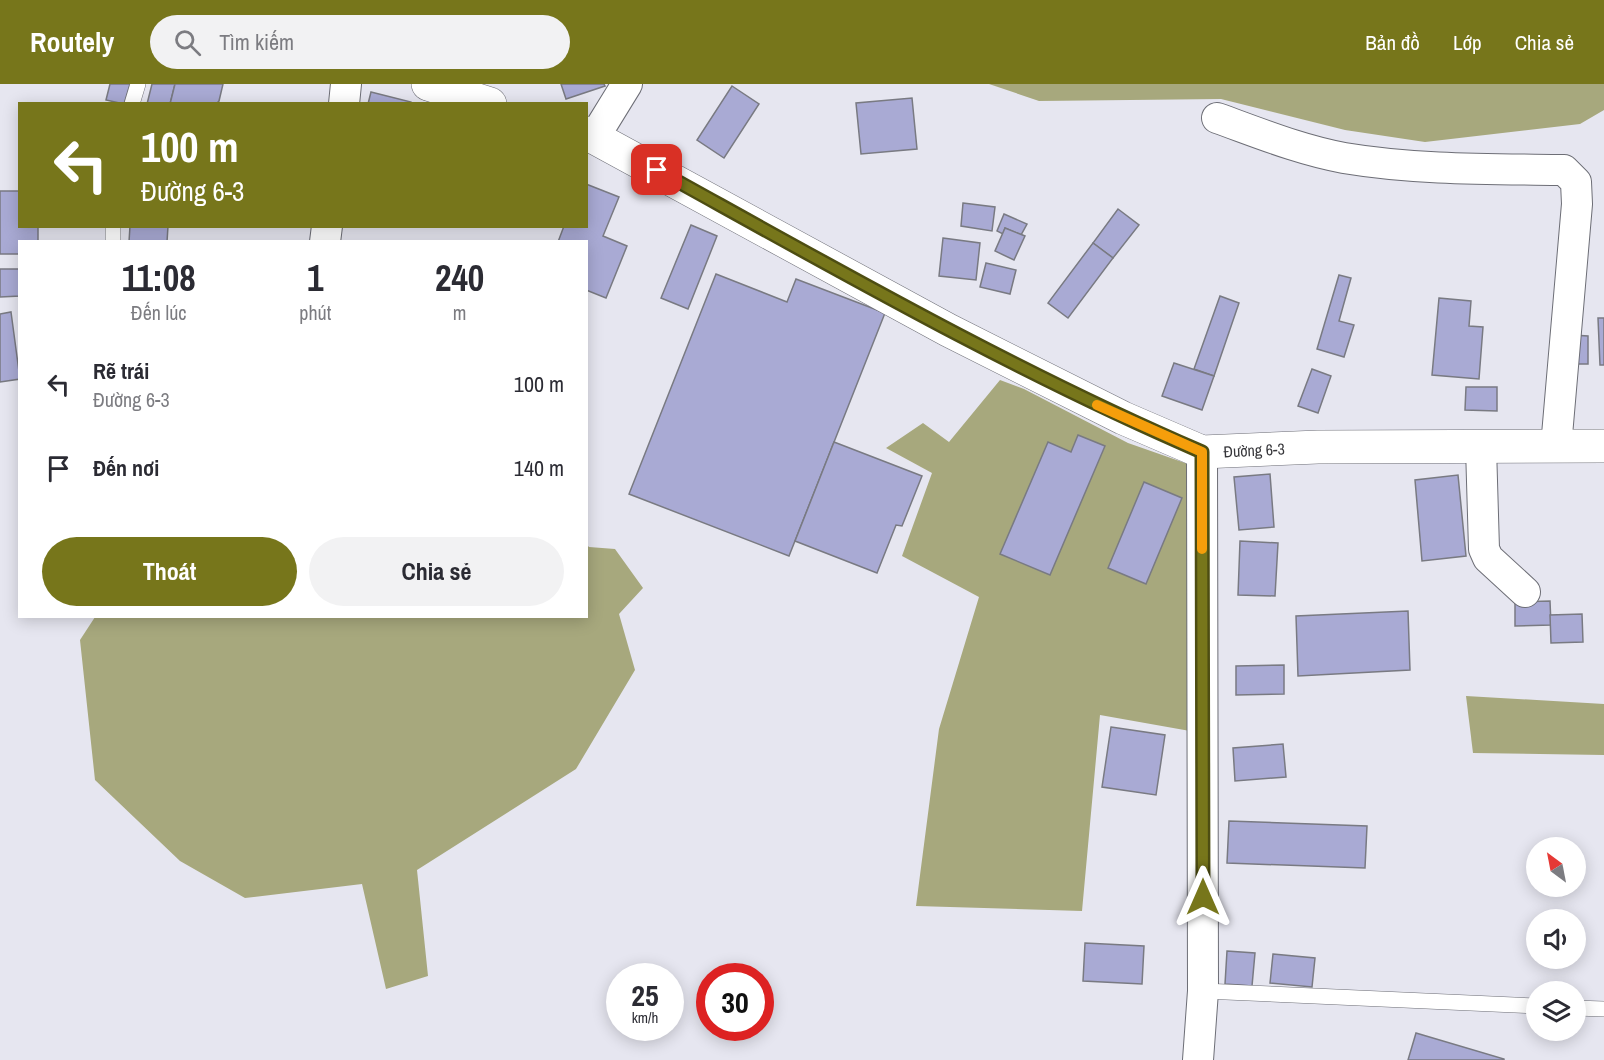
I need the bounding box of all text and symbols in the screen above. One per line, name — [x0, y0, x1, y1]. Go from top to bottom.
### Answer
search box — [150, 15, 570, 69]
text: Routely — [30, 23, 114, 61]
icon: search — [171, 26, 204, 59]
text: Tìm kiếm — [219, 27, 294, 57]
text: Bản đồ — [1365, 28, 1420, 57]
text: Lớp — [1453, 28, 1482, 57]
text: Chia sẻ — [1515, 28, 1574, 57]
text: 100 m — [141, 119, 239, 175]
icon: left — [42, 126, 120, 204]
pin — [631, 144, 682, 195]
icon: arrive — [640, 153, 673, 186]
text: Đường 6-3 — [141, 173, 244, 209]
text: 11:08 — [122, 254, 196, 302]
text: 1 — [307, 254, 324, 302]
text: 240 — [435, 254, 484, 302]
text: Đến lúc — [131, 299, 186, 326]
text: phút — [299, 299, 331, 326]
text: m — [453, 299, 466, 326]
text: Rẽ trái — [93, 356, 149, 386]
icon: left — [42, 368, 75, 401]
text: 100 m — [514, 369, 564, 399]
text: Đường 6-3 — [93, 386, 170, 413]
street label: Đường 6-3 — [1223, 437, 1285, 463]
icon: arrive — [42, 452, 75, 485]
text: Đến nơi — [93, 453, 159, 483]
text: 140 m — [514, 453, 564, 483]
button: Thoát — [42, 537, 297, 606]
button: Chia sẻ — [309, 537, 564, 606]
north arrow — [1526, 837, 1586, 897]
map controls — [1526, 837, 1586, 1041]
position arrow — [1171, 865, 1235, 929]
button: sound — [1526, 909, 1586, 969]
speed limit sign: 30 — [696, 963, 774, 1041]
text: 25 — [631, 975, 659, 1015]
button: layers — [1526, 981, 1586, 1041]
text: km/h — [632, 1007, 658, 1028]

